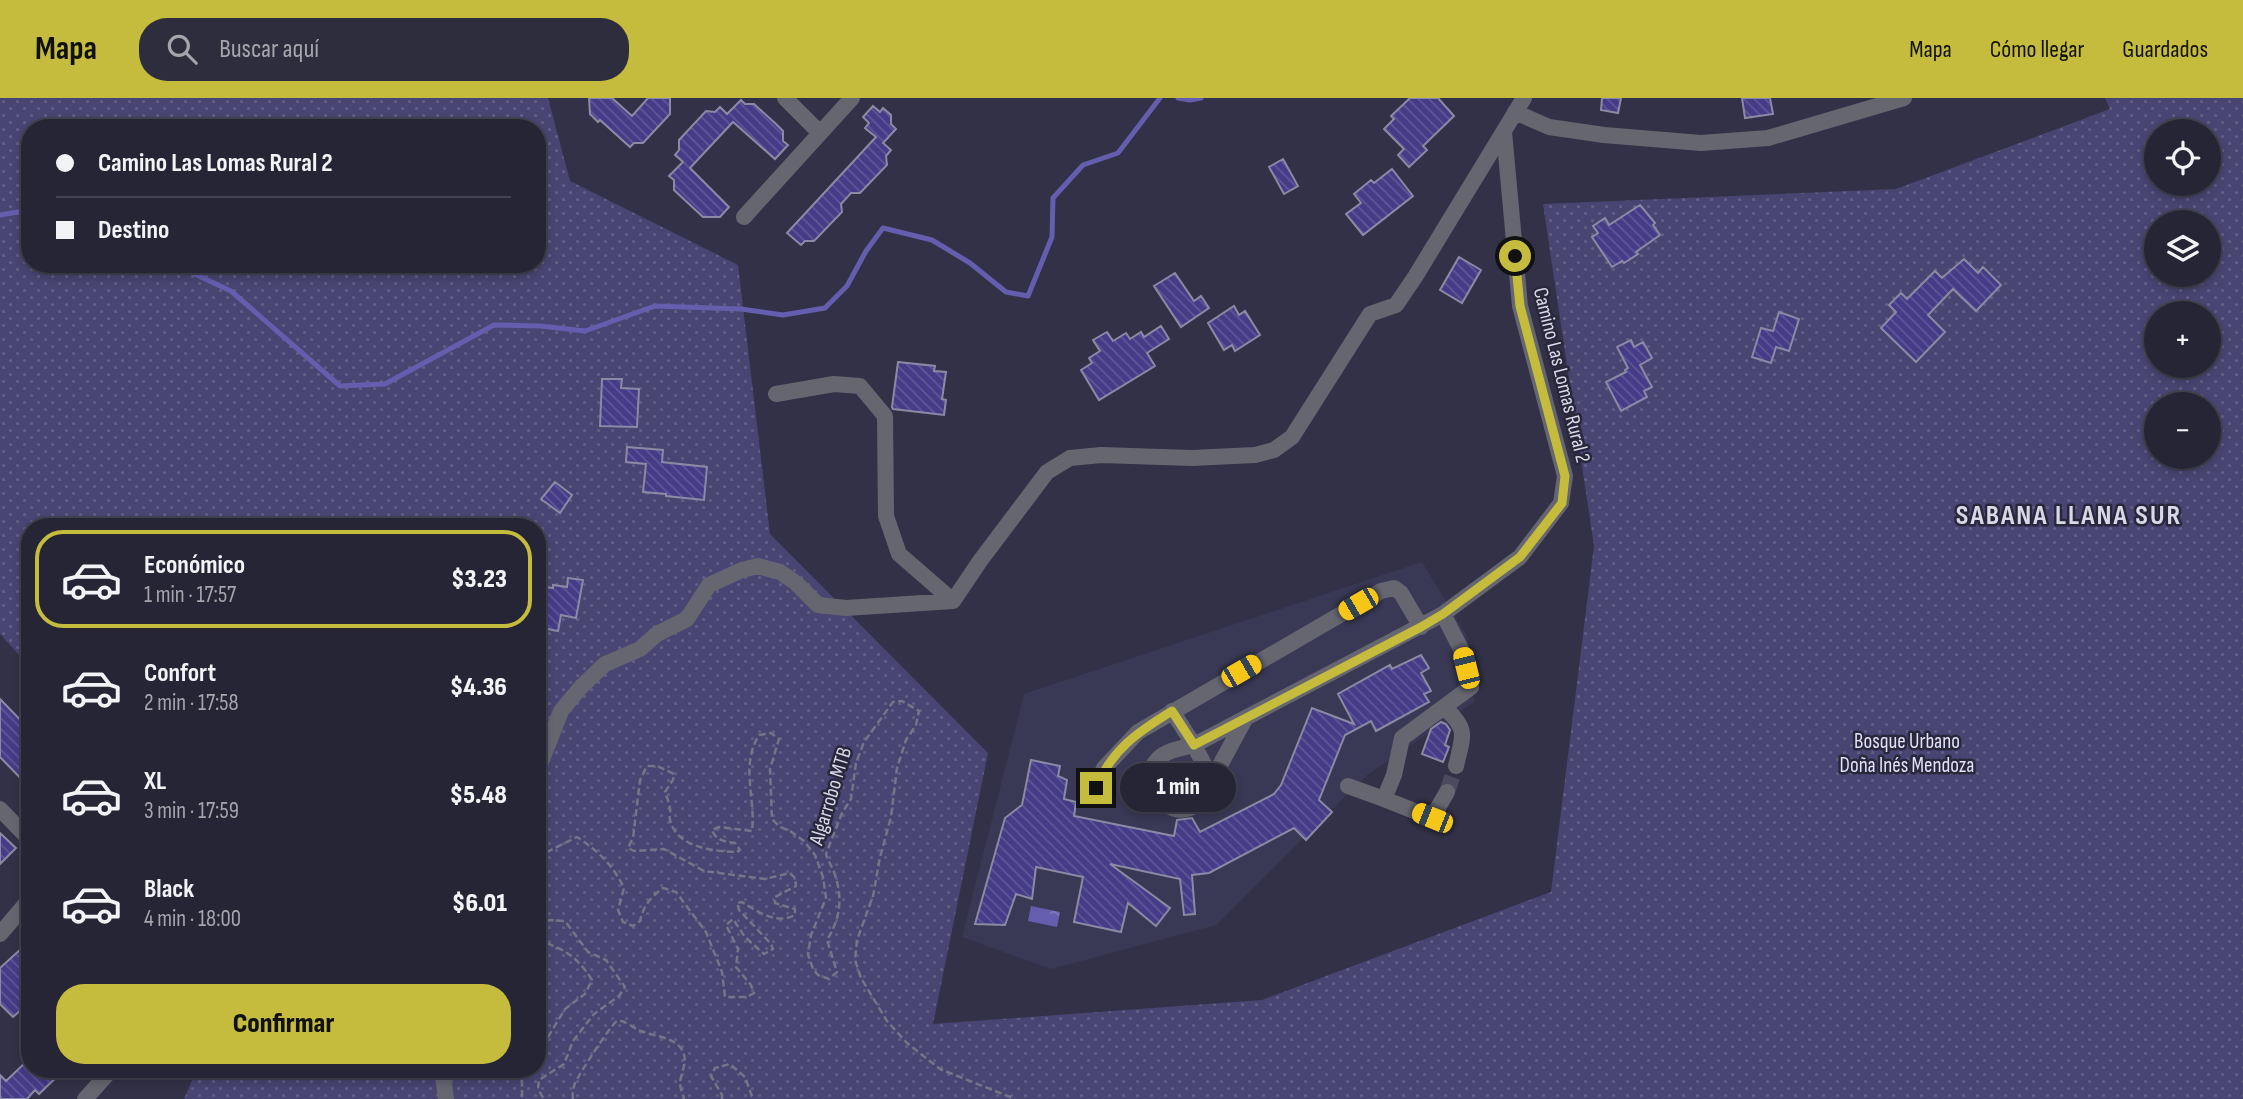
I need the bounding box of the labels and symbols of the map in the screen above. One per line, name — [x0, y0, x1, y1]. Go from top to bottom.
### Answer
route start — [1499, 240, 1531, 272]
street label: Camino Las Lomas Rural 2 — [1528, 285, 1595, 465]
district label: SABANA LLANA SUR — [1956, 499, 2182, 532]
car — [1335, 584, 1382, 624]
car — [1451, 645, 1482, 691]
car — [1218, 651, 1265, 691]
park label: Bosque Urbano Doña Inés Mendoza — [1840, 729, 1974, 778]
street label: Algarrobo MTB — [803, 744, 857, 849]
callout: 1 min — [1120, 764, 1236, 812]
route end — [1080, 772, 1112, 804]
car — [1409, 800, 1456, 836]

